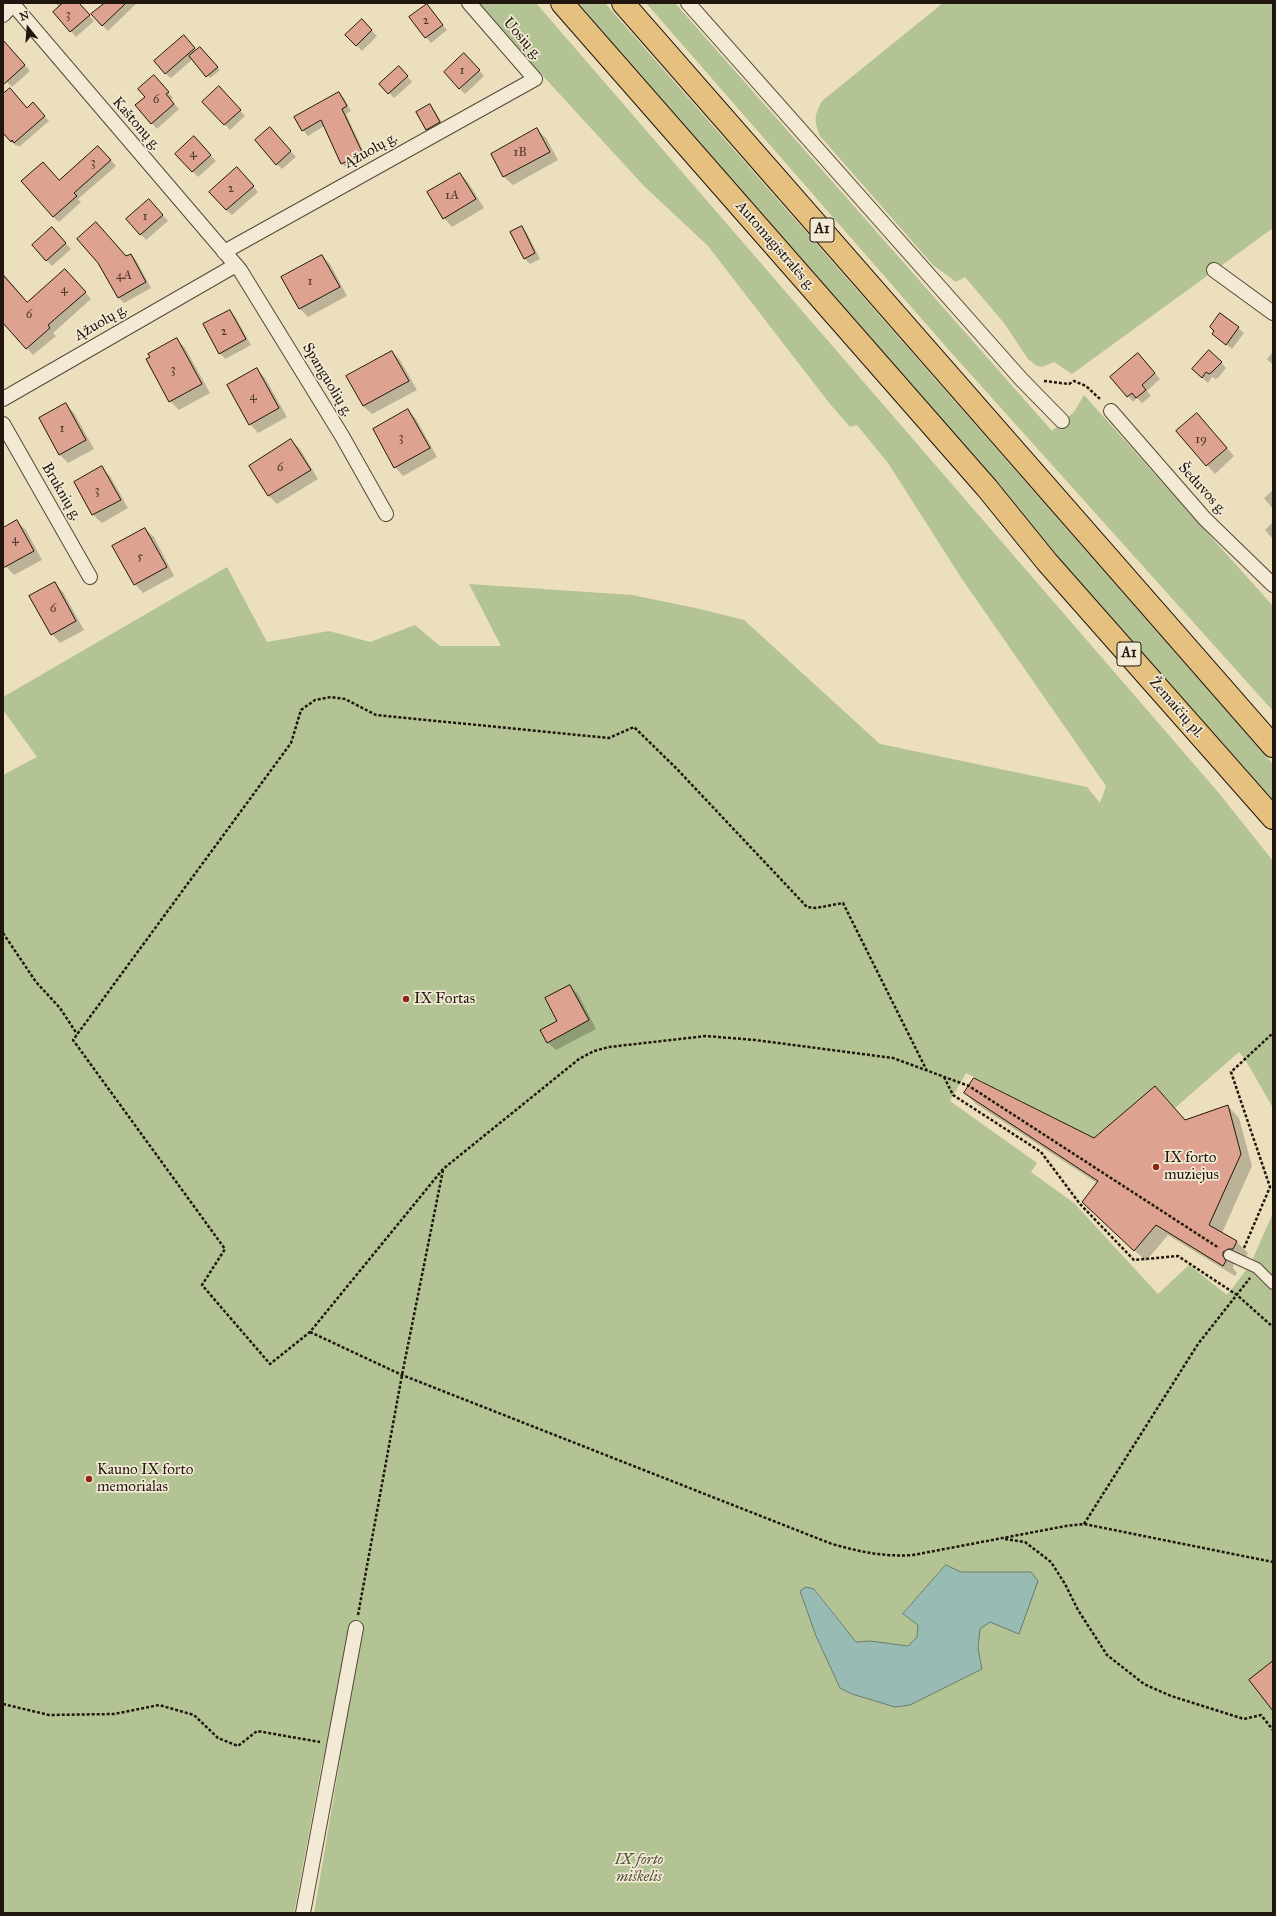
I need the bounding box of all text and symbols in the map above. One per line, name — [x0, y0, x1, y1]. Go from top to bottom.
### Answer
house number: 3 — [65, 7, 71, 23]
north arrow — [8, 8, 48, 48]
text: N — [18, 8, 31, 24]
house number: 2 — [423, 13, 429, 29]
street label: Uosių g. — [499, 14, 545, 64]
house number: 1 — [459, 63, 465, 79]
house number: 6 — [153, 92, 159, 108]
street label: Kaštonų g. — [108, 94, 164, 154]
street label: Ąžuolų g. — [341, 129, 401, 173]
house number: 1B — [513, 145, 527, 161]
house number: 4 — [189, 146, 197, 162]
house number: 3 — [90, 155, 96, 171]
house number: 2 — [228, 181, 234, 197]
house number: 1A — [445, 188, 459, 204]
street label: Automagistralės g. — [731, 198, 819, 294]
house number: 1 — [142, 209, 148, 225]
road number: A1 — [810, 218, 834, 242]
house number: 4A — [116, 268, 132, 284]
house number: 1 — [307, 274, 313, 290]
house number: 4 — [60, 282, 68, 298]
street label: Ąžuolų g. — [71, 301, 131, 345]
house number: 6 — [26, 307, 32, 323]
house number: 2 — [221, 324, 227, 340]
street label: Spanguolių g. — [298, 340, 356, 420]
house number: 3 — [170, 362, 176, 378]
house number: 4 — [249, 389, 257, 405]
house number: 1 — [59, 421, 65, 437]
house number: 3 — [398, 430, 404, 446]
house number: 19 — [1195, 432, 1207, 448]
street label: Šeduvos g. — [1174, 459, 1230, 519]
street label: Bruknių g. — [37, 460, 85, 524]
house number: 6 — [277, 460, 283, 476]
house number: 3 — [94, 483, 100, 499]
house number: 4 — [11, 532, 19, 548]
house number: 5 — [137, 549, 143, 565]
house number: 6 — [50, 601, 56, 617]
road number: A1 — [1117, 642, 1141, 666]
street label: Žemaičių pl. — [1145, 674, 1207, 742]
place label: IX Fortas — [414, 990, 475, 1008]
marker: IX Fortas — [401, 994, 411, 1004]
place label: IX forto muziejus — [1164, 1149, 1219, 1184]
marker: IX forto muziejus — [1151, 1162, 1161, 1172]
place label: Kauno IX forto memorialas — [97, 1461, 193, 1496]
marker: Kauno IX forto memorialas — [84, 1474, 94, 1484]
park label: IX forto miškelis — [615, 1851, 663, 1886]

